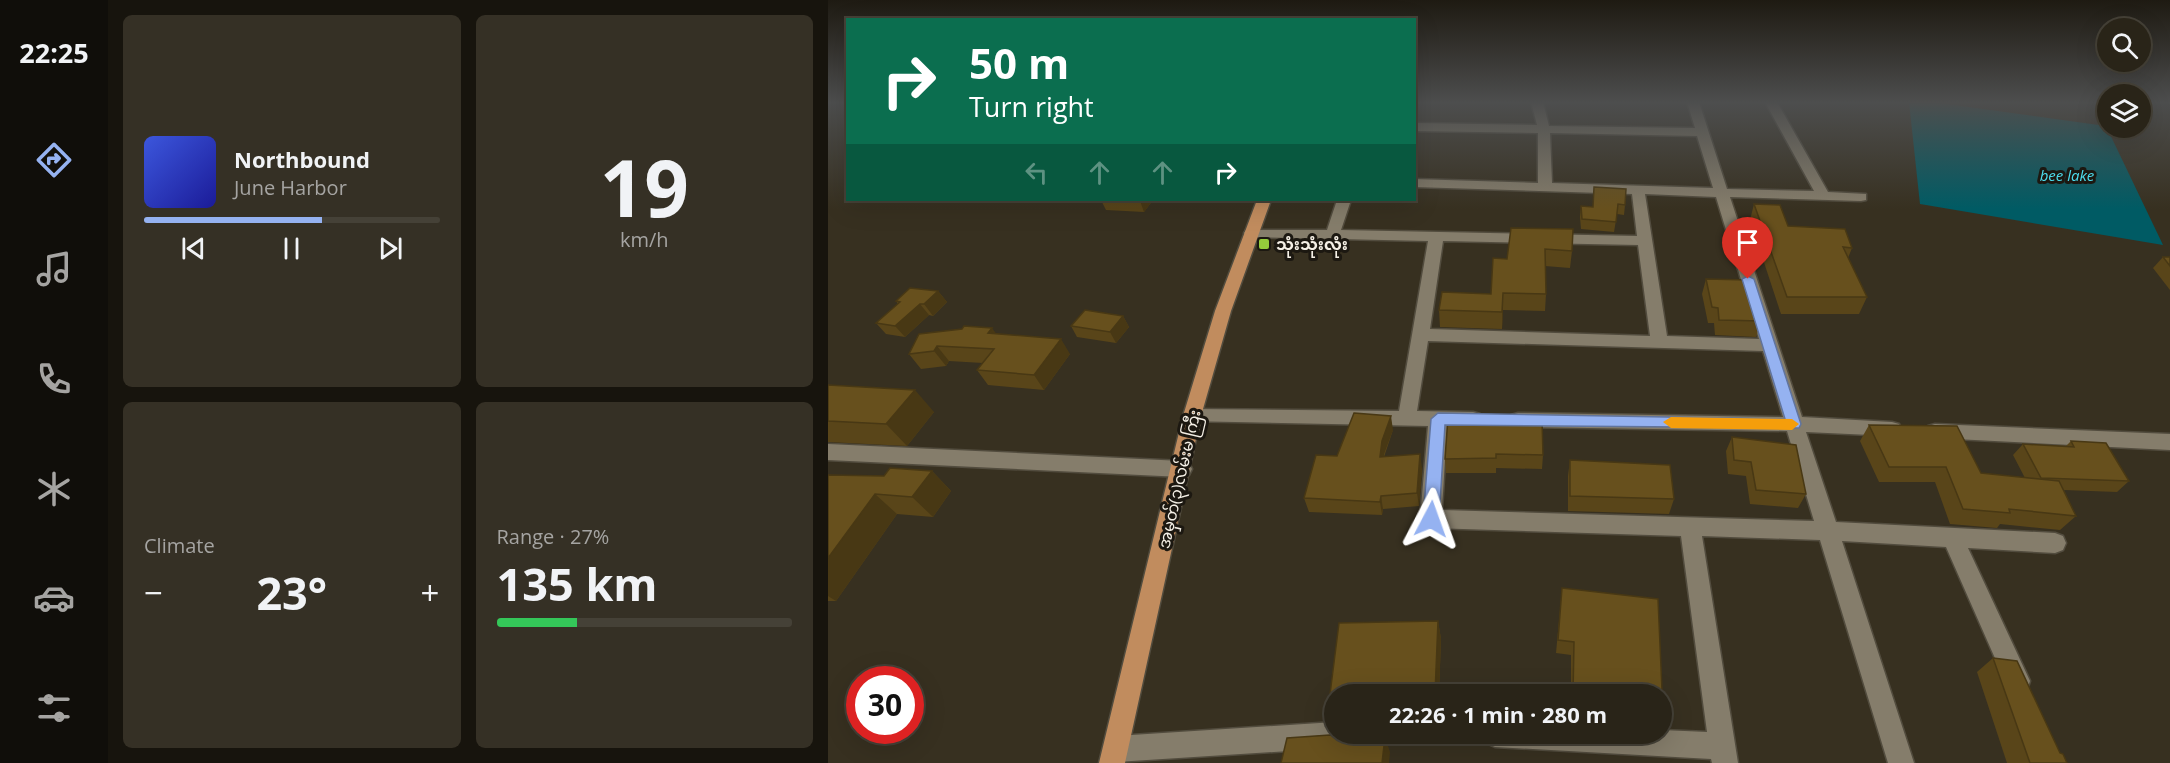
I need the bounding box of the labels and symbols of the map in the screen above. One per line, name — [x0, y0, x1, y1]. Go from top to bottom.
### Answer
water label: bee lake — [2040, 165, 2095, 185]
pin — [1722, 217, 1773, 279]
place label: သုံးသုံးလုံး — [1276, 233, 1348, 258]
marker: သုံးသုံးလုံး — [1257, 237, 1271, 251]
street label: အမှတ်(၃)လမ်းမ ကြီး — [1152, 407, 1210, 551]
position arrow — [1399, 487, 1463, 551]
speed limit sign: 30 — [846, 666, 924, 744]

